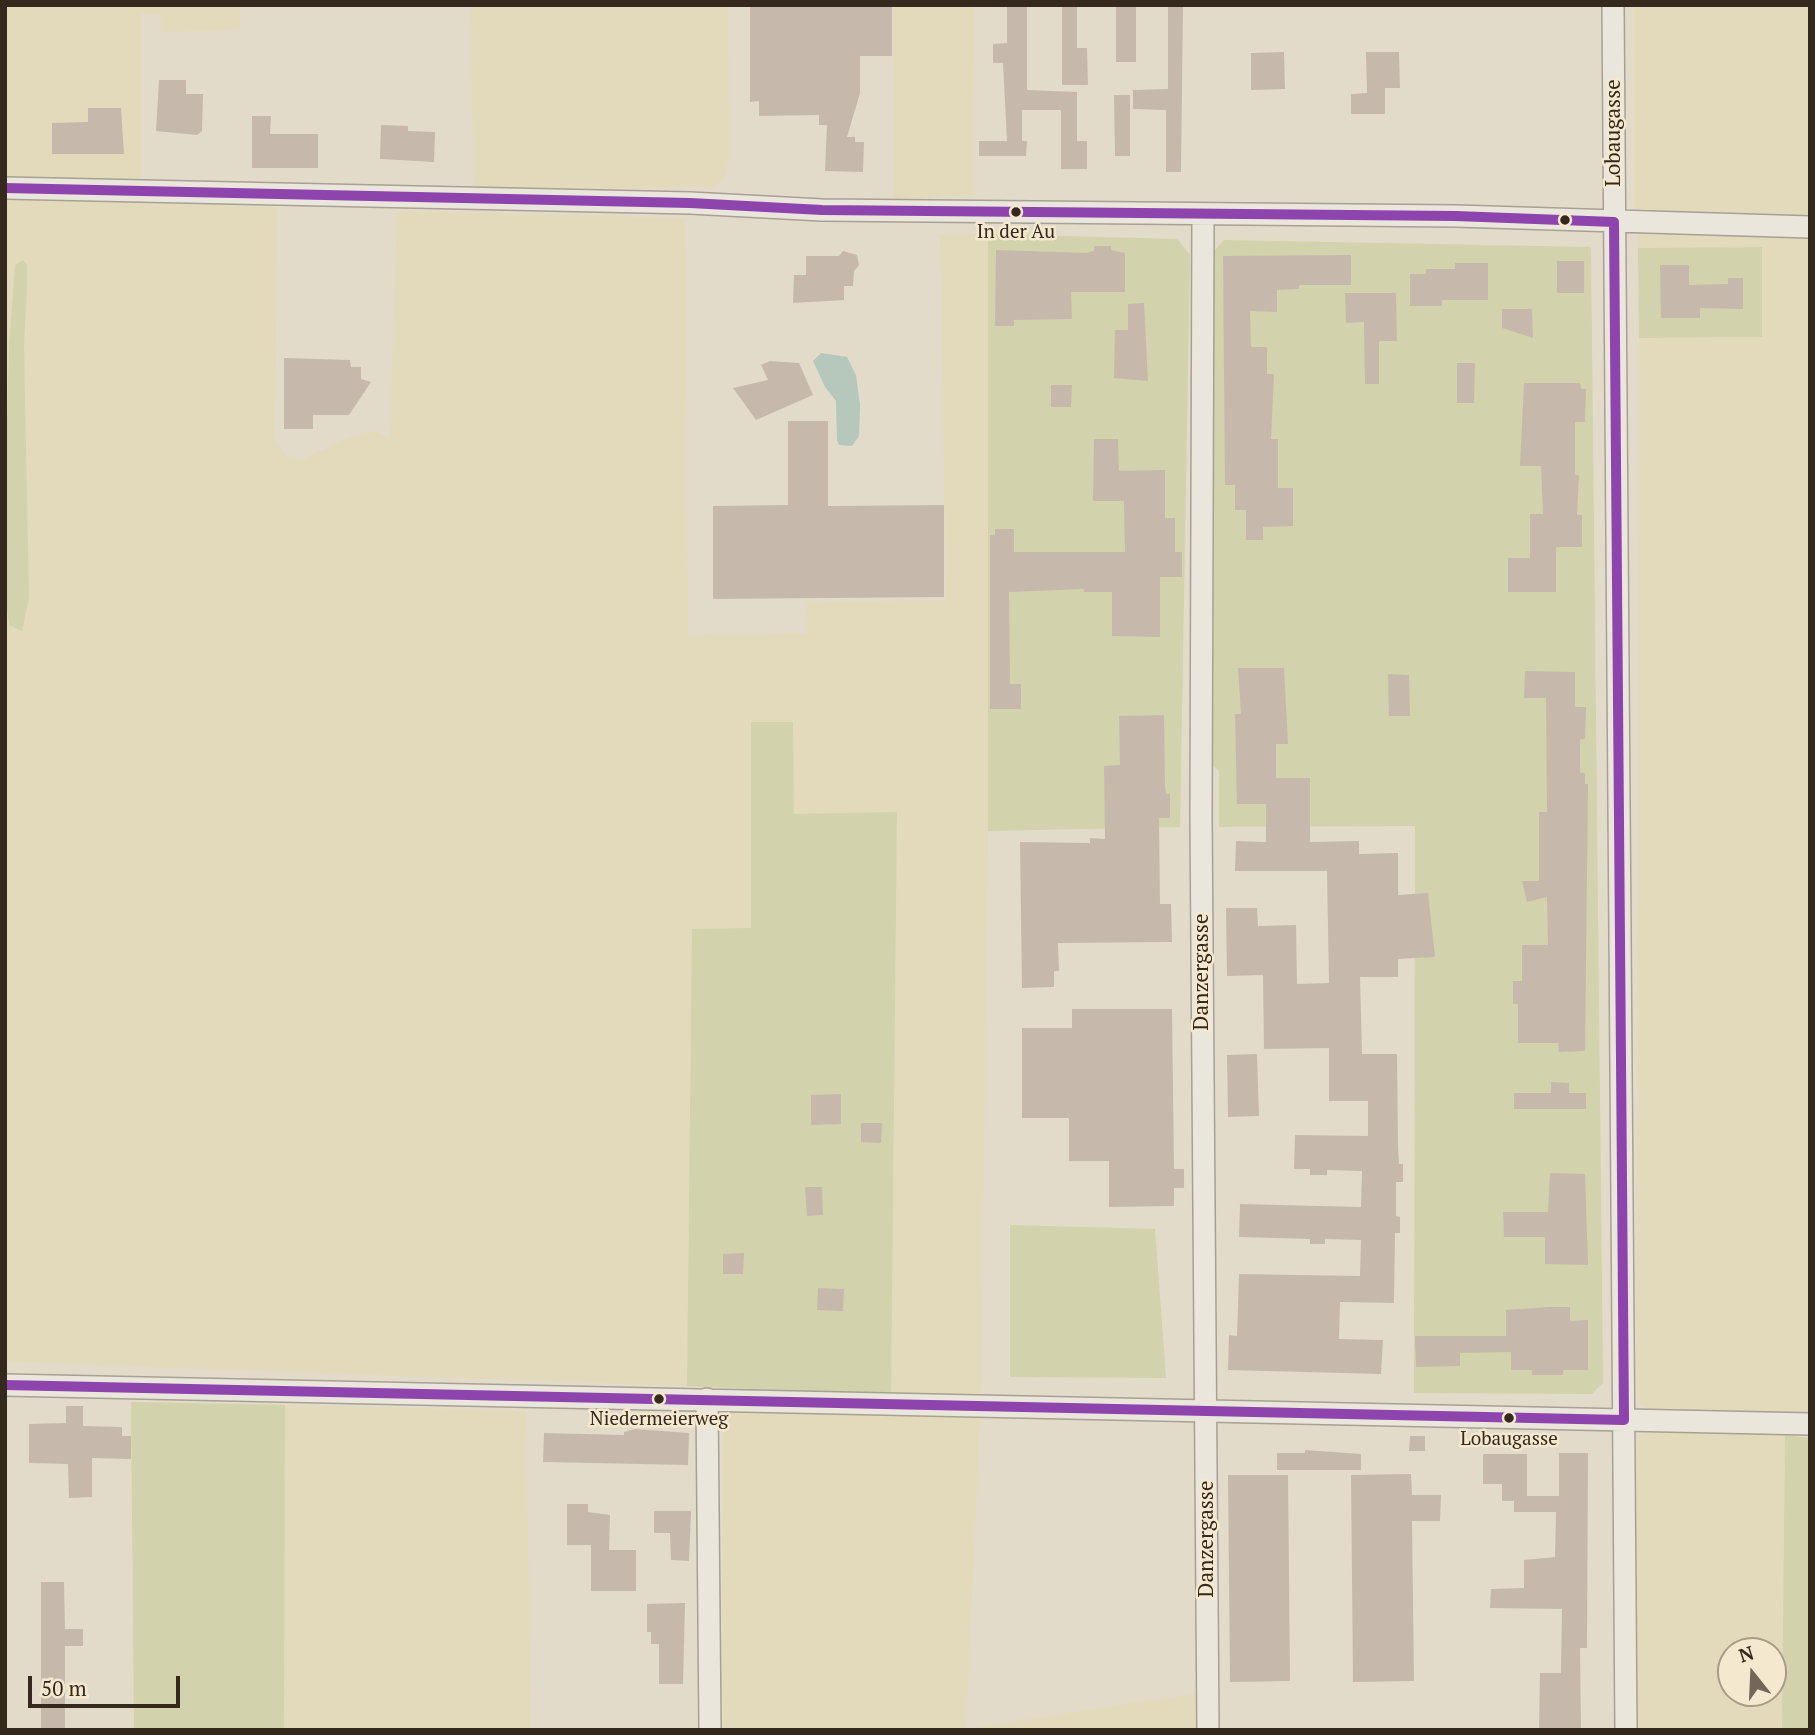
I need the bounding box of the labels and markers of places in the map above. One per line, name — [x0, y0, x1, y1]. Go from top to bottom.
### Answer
marker: In der Au — [1009, 205, 1023, 219]
unlabelled marker — [1558, 213, 1572, 227]
place label: In der Au — [977, 222, 1055, 244]
marker: Niedermeierweg — [652, 1392, 666, 1406]
place label: Niedermeierweg — [590, 1409, 728, 1431]
marker: Lobaugasse — [1502, 1411, 1516, 1425]
place label: Lobaugasse — [1460, 1429, 1558, 1451]

